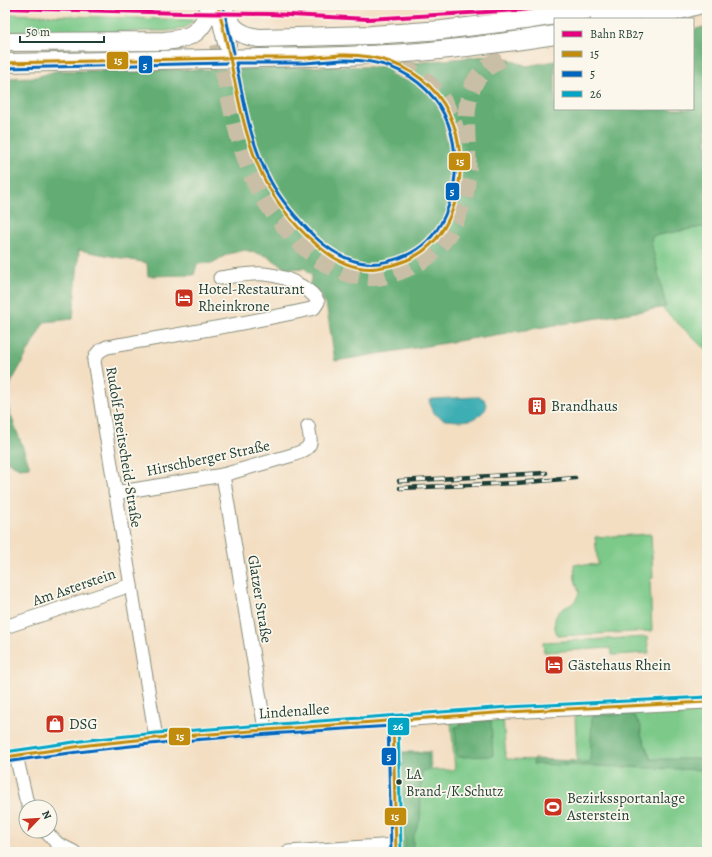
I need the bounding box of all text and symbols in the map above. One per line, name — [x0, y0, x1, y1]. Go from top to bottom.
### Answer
scale bar — [20, 18, 104, 44]
legend — [554, 18, 694, 110]
text: 50 m — [26, 24, 50, 40]
text: Bahn RB27 — [590, 26, 644, 42]
text: 15 — [590, 46, 599, 62]
line badge: 15 — [106, 51, 129, 70]
text: 15 — [114, 53, 123, 68]
line badge: 5 — [138, 55, 153, 74]
text: 5 — [143, 58, 148, 73]
text: 5 — [590, 66, 595, 82]
text: 26 — [590, 86, 602, 102]
line badge: 15 — [448, 152, 471, 171]
text: 15 — [456, 154, 465, 169]
line badge: 5 — [445, 182, 460, 201]
text: 5 — [450, 184, 455, 199]
place label: Hotel-Restaurant Rheinkrone — [198, 279, 304, 316]
hotel icon: Hotel-Restaurant Rheinkrone — [173, 287, 195, 309]
street label: Rudolf-Breitscheid-Straße — [101, 365, 147, 529]
building icon: Brandhaus — [526, 395, 548, 417]
place label: Brandhaus — [551, 396, 618, 416]
street label: Hirschberger Straße — [144, 435, 272, 481]
street label: Glatzer Straße — [243, 554, 277, 645]
street label: Am Asterstein — [29, 564, 118, 611]
hotel icon: Gästehaus Rhein — [543, 654, 565, 676]
place label: Gästehaus Rhein — [568, 655, 671, 675]
street label: Lindenallee — [258, 699, 330, 723]
shop icon: DSG — [44, 713, 66, 735]
place label: DSG — [69, 714, 98, 734]
line badge: 26 — [387, 717, 410, 736]
text: 26 — [393, 719, 403, 734]
line badge: 15 — [168, 727, 191, 746]
text: 15 — [176, 729, 185, 744]
line badge: 5 — [381, 747, 397, 766]
text: 5 — [387, 749, 392, 764]
place label: LA Brand-/K.Schutz — [406, 765, 503, 801]
marker: LA Brand-/K.Schutz — [394, 777, 404, 787]
place label: Bezirkssportanlage Asterstein — [566, 788, 685, 825]
sports icon: Bezirkssportanlage Asterstein — [542, 796, 564, 818]
north arrow — [18, 799, 58, 839]
line badge: 15 — [384, 807, 407, 826]
text: N — [38, 808, 55, 822]
text: 15 — [391, 809, 400, 824]

